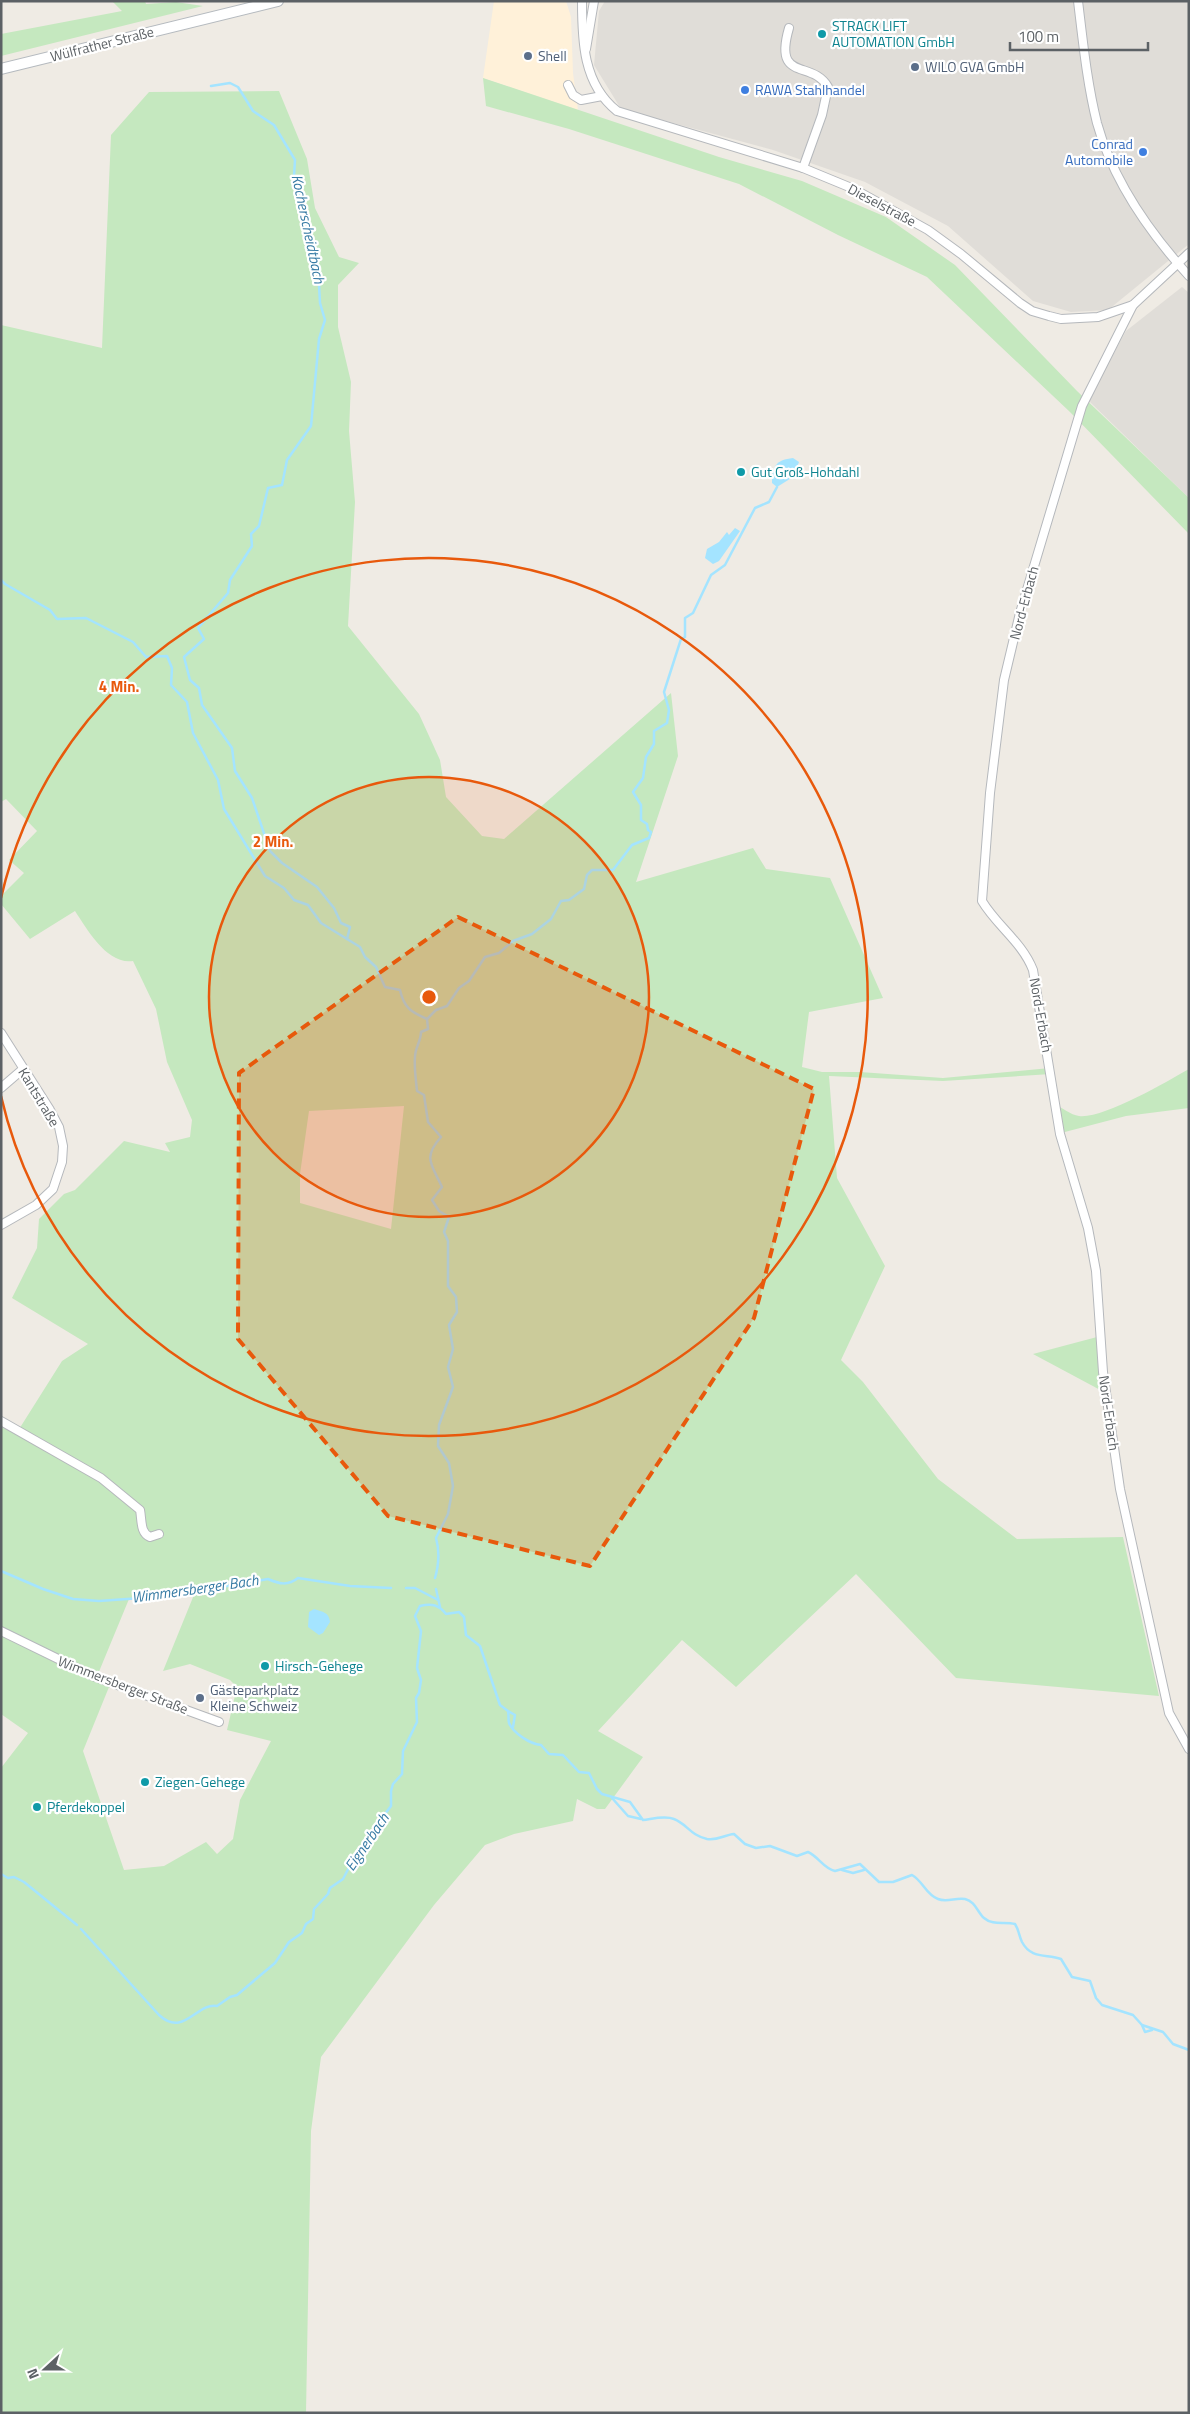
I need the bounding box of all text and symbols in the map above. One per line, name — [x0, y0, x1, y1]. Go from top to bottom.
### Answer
place label: STRACK LIFT AUTOMATION GmbH — [832, 15, 955, 52]
street label: Wülfrather Straße — [48, 20, 156, 67]
scale bar — [1010, 20, 1148, 52]
text: 100 m — [1018, 25, 1059, 48]
marker: STRACK LIFT AUTOMATION GmbH — [816, 28, 828, 40]
place label: Shell — [538, 45, 567, 66]
marker: Shell — [522, 50, 534, 62]
place label: WILO GVA GmbH — [925, 56, 1024, 77]
marker: WILO GVA GmbH — [909, 61, 921, 73]
place label: RAWA Stahlhandel — [755, 79, 865, 100]
marker: RAWA Stahlhandel — [739, 84, 751, 96]
place label: Conrad Automobile — [1065, 133, 1133, 170]
marker: Conrad Automobile — [1137, 146, 1149, 158]
water label: Kocherscheidtbach — [286, 172, 331, 286]
street label: Dieselstraße — [844, 178, 920, 231]
place label: Gut Groß-Hohdahl — [751, 461, 859, 482]
marker: Gut Groß-Hohdahl — [735, 466, 747, 478]
street label: Nord-Erbach — [1004, 564, 1043, 642]
text: 4 Min. — [99, 675, 139, 698]
text: 2 Min. — [253, 830, 293, 853]
street label: Nord-Erbach — [1025, 976, 1058, 1054]
centre of rings — [420, 988, 438, 1006]
street label: Kantstraße — [13, 1063, 65, 1130]
street label: Nord-Erbach — [1094, 1374, 1125, 1452]
water label: Wimmersberger Bach — [130, 1568, 260, 1609]
street label: Wimmersberger Straße — [55, 1650, 191, 1719]
place label: Hirsch-Gehege — [275, 1655, 363, 1676]
marker: Hirsch-Gehege — [259, 1660, 271, 1672]
place label: Gästeparkplatz Kleine Schweiz — [210, 1679, 299, 1716]
marker: Gästeparkplatz Kleine Schweiz — [194, 1692, 206, 1704]
place label: Ziegen-Gehege — [155, 1771, 245, 1792]
marker: Ziegen-Gehege — [139, 1776, 151, 1788]
place label: Pferdekoppel — [47, 1796, 125, 1817]
marker: Pferdekoppel — [31, 1801, 43, 1813]
water label: Eignerbach — [339, 1808, 395, 1875]
north arrow — [20, 2344, 70, 2394]
text: N — [21, 2366, 44, 2382]

